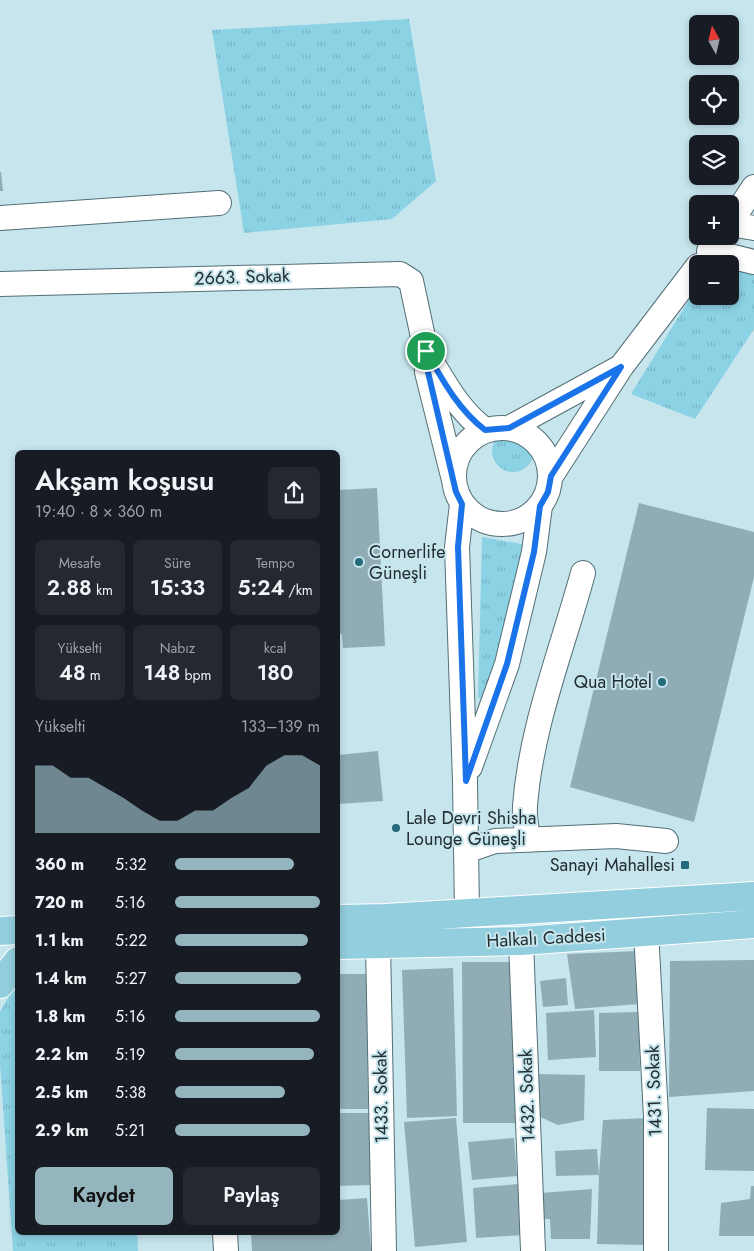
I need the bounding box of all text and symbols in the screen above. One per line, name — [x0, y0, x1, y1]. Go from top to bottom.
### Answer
north arrow — [689, 15, 739, 65]
map controls — [689, 15, 739, 305]
button: locate — [689, 75, 739, 125]
button: layers — [689, 135, 739, 185]
button: + — [689, 195, 739, 245]
button: − — [689, 255, 739, 305]
street label: 2663. Sokak — [194, 262, 290, 292]
pin — [405, 330, 447, 372]
icon: arrive — [412, 337, 440, 365]
text: Akşam koşusu — [35, 460, 214, 501]
button: share — [268, 467, 320, 519]
text: 19:40 · 8 × 360 m — [35, 500, 162, 523]
place label: Cornerlife Güneşli — [369, 539, 445, 586]
text: Mesafe — [59, 553, 101, 573]
text: Süre — [164, 553, 191, 573]
text: Tempo — [256, 553, 295, 573]
marker: Cornerlife Güneşli — [353, 556, 365, 568]
text: 2.88 — [47, 573, 92, 603]
text: 15:33 — [150, 573, 205, 603]
text: 5:24 — [238, 573, 284, 603]
text: km — [92, 580, 113, 600]
text: /km — [284, 580, 313, 600]
text: Yükselti — [58, 638, 102, 658]
text: Nabız — [160, 638, 195, 658]
text: kcal — [264, 638, 286, 658]
text: 48 — [59, 658, 86, 688]
text: 148 — [144, 658, 180, 688]
text: 180 — [257, 658, 293, 688]
text: m — [86, 665, 101, 685]
text: bpm — [180, 665, 211, 685]
place label: Qua Hotel — [574, 669, 652, 695]
marker: Qua Hotel — [656, 676, 668, 688]
text: Yükselti — [35, 715, 86, 738]
text: 133–139 m — [241, 715, 320, 738]
place label: Lale Devri Shisha Lounge Güneşli — [406, 805, 536, 852]
marker: Lale Devri Shisha Lounge Güneşli — [390, 822, 402, 834]
place label: Sanayi Mahallesi — [550, 852, 675, 878]
text: 360 m — [35, 853, 84, 876]
text: 5:32 — [115, 853, 147, 876]
marker: Sanayi Mahallesi — [679, 859, 691, 871]
text: 720 m — [35, 891, 84, 914]
text: 5:16 — [115, 891, 145, 914]
street label: Halkalı Caddesi — [486, 922, 606, 954]
text: 1.1 km — [35, 929, 84, 952]
text: 5:22 — [115, 929, 147, 952]
text: 1.4 km — [35, 967, 87, 990]
text: 5:27 — [115, 967, 146, 990]
text: 1.8 km — [35, 1005, 85, 1028]
text: 5:16 — [115, 1005, 145, 1028]
text: 2.2 km — [35, 1043, 88, 1066]
text: 5:19 — [115, 1043, 145, 1066]
street label: 1431. Sokak — [639, 1045, 669, 1137]
street label: 1432. Sokak — [512, 1049, 542, 1143]
street label: 1433. Sokak — [367, 1050, 395, 1144]
text: 2.5 km — [35, 1081, 88, 1104]
text: 5:38 — [115, 1081, 146, 1104]
text: 2.9 km — [35, 1119, 89, 1142]
text: 5:21 — [115, 1119, 145, 1142]
button: Kaydet — [35, 1167, 173, 1225]
button: Paylaş — [183, 1167, 320, 1225]

